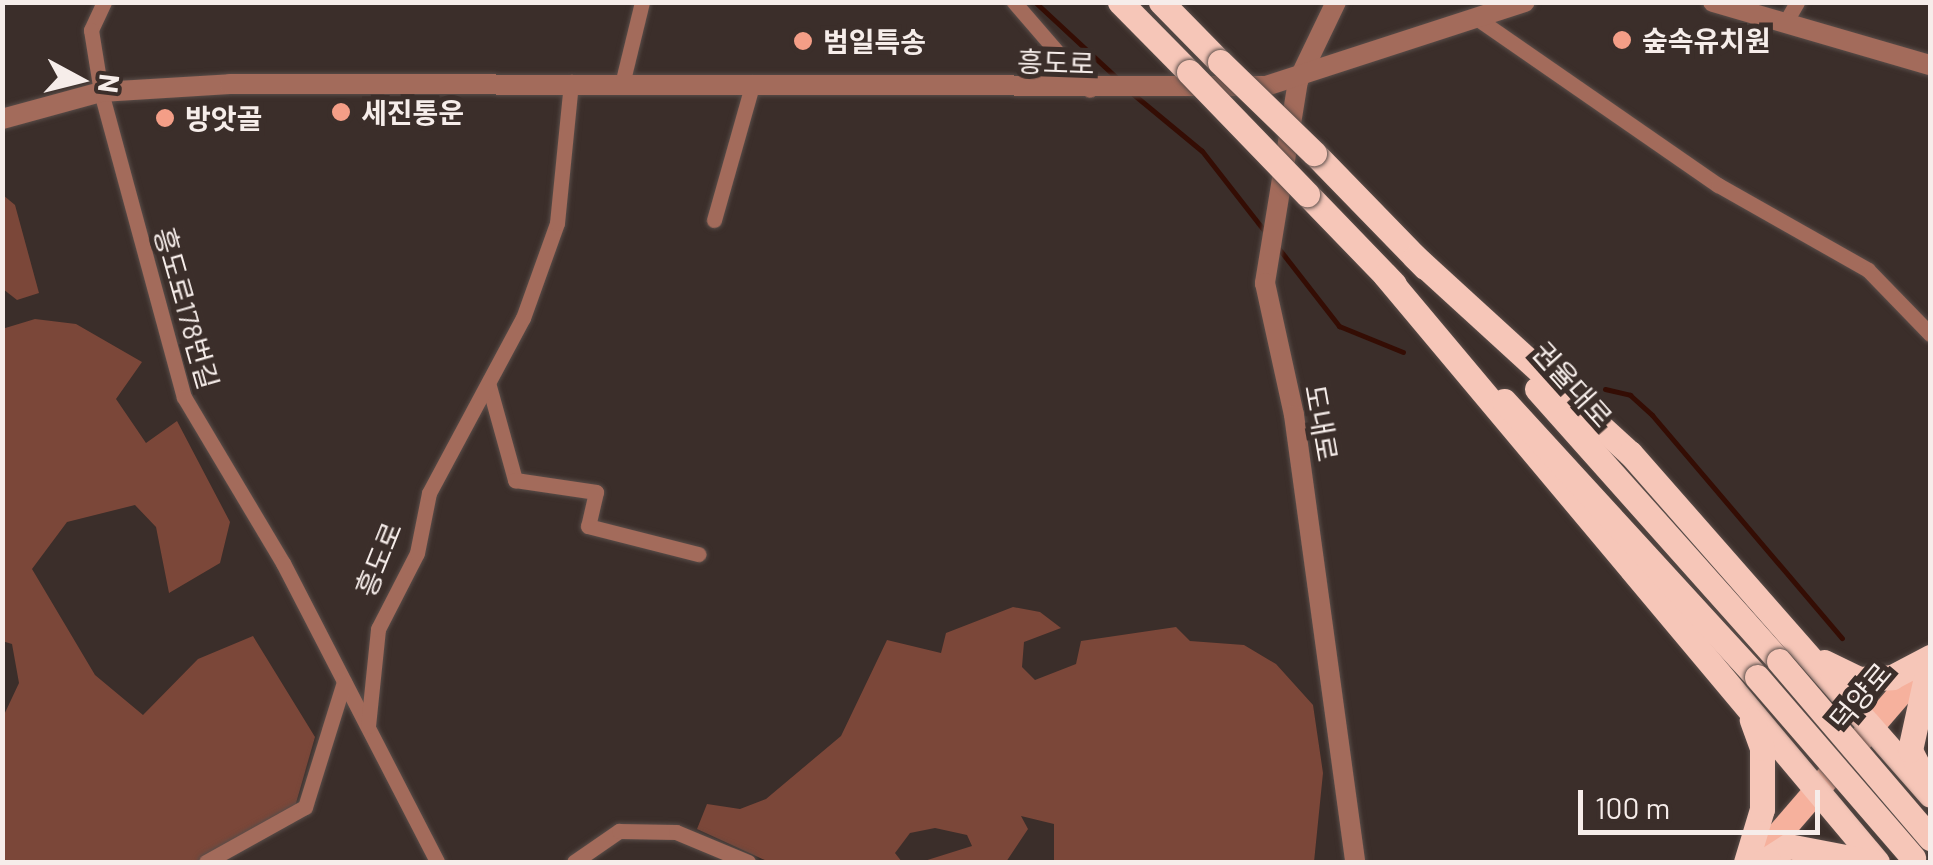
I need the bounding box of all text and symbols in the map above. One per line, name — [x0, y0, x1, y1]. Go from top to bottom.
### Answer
place label: 숲속유치원 — [1642, 23, 1771, 57]
place label: 범일특송 — [823, 24, 926, 58]
marker: 숲속유치원 — [1611, 29, 1633, 51]
north arrow — [30, 30, 130, 130]
marker: 범일특송 — [792, 30, 814, 52]
street label: 흥도로 — [1017, 44, 1095, 80]
text: N — [92, 72, 128, 95]
place label: 세진통운 — [361, 95, 464, 129]
place label: 방앗골 — [185, 101, 262, 135]
marker: 세진통운 — [330, 101, 352, 123]
marker: 방앗골 — [154, 107, 176, 129]
street label: 흥도로178번길 — [148, 223, 226, 393]
street label: 권율대로 — [1526, 334, 1620, 434]
street label: 도내로 — [1299, 382, 1345, 464]
street label: 흥도로 — [348, 517, 408, 601]
street label: 덕양로 — [1822, 656, 1898, 736]
scale bar — [1583, 770, 1826, 832]
text: 100 m — [1595, 789, 1670, 825]

